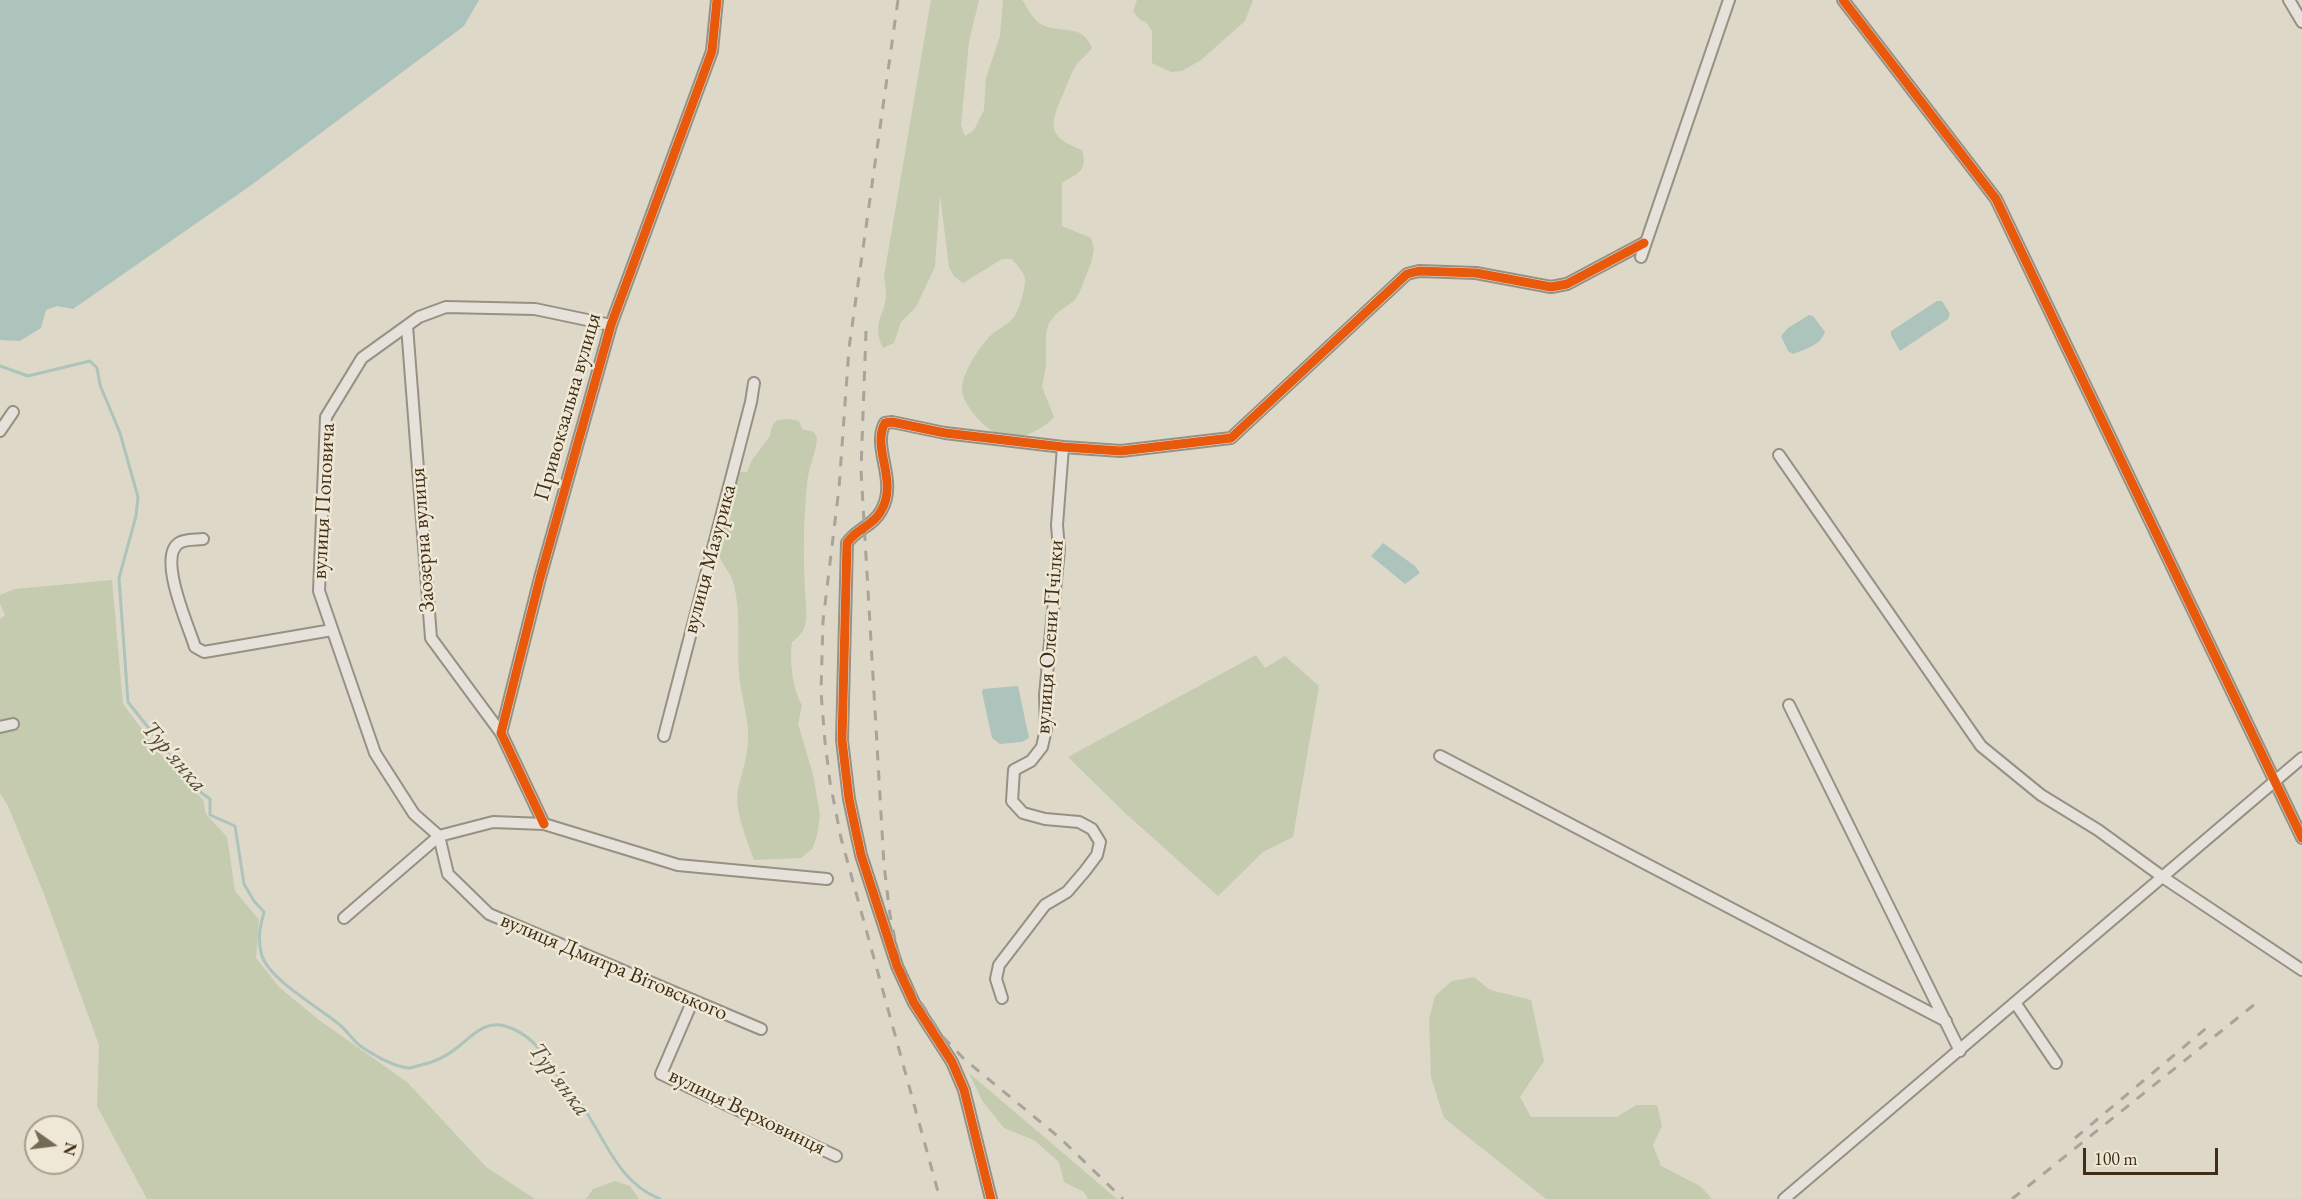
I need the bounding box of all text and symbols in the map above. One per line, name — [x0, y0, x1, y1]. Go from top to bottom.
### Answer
street label: Привокзальна вулиця — [529, 310, 607, 504]
street label: вулиця Поповича — [307, 422, 341, 580]
street label: Заозерна вулиця — [405, 467, 441, 613]
street label: вулиця Мазурика — [677, 481, 743, 637]
street label: вулиця Олени Пчілки — [1030, 539, 1070, 735]
water label: Тур'янка — [135, 715, 213, 799]
street label: вулиця Дмитра Вітовського — [496, 907, 732, 1027]
water label: Тур'янка — [522, 1037, 596, 1123]
street label: вулиця Верховинця — [664, 1063, 830, 1161]
north arrow — [24, 1115, 84, 1175]
scale bar — [2086, 1136, 2221, 1174]
text: N — [58, 1140, 82, 1158]
text: 100 m — [2094, 1147, 2138, 1170]

